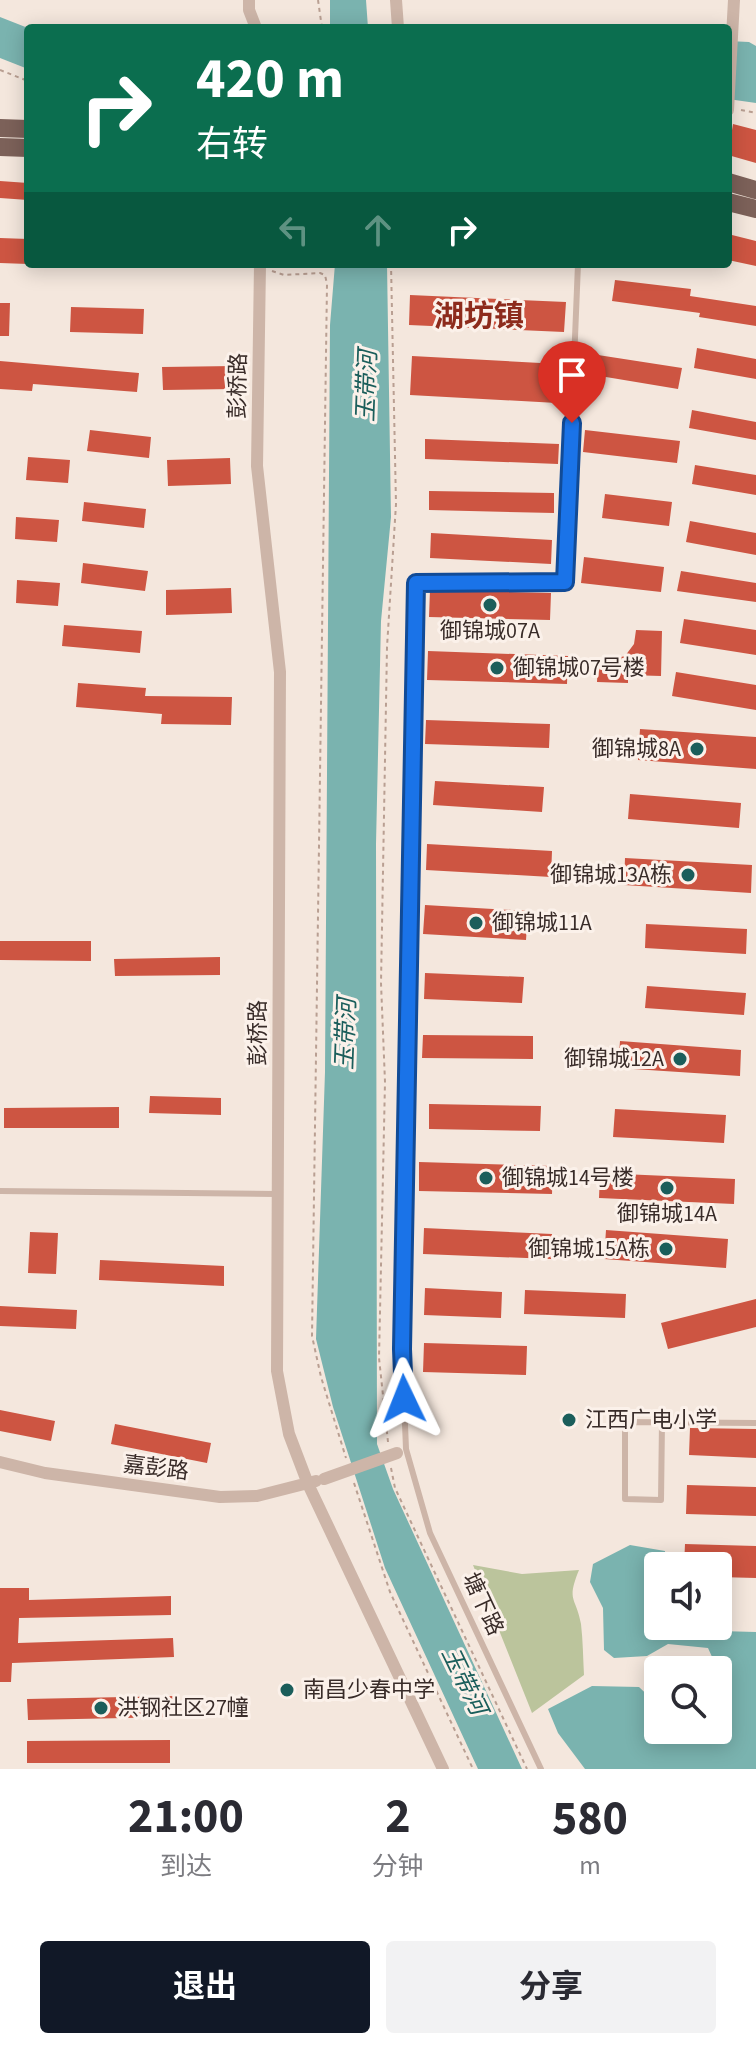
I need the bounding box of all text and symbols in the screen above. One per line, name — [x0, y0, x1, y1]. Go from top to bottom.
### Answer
text: 420 m — [196, 40, 344, 119]
icon: right — [64, 56, 168, 160]
text: 右转 — [196, 119, 268, 170]
icon: left — [272, 208, 316, 252]
icon: ahead — [356, 208, 400, 252]
icon: right — [440, 208, 484, 252]
district label: 湖坊镇 — [434, 295, 524, 338]
pin — [538, 341, 606, 423]
water label: 玉带河 — [348, 345, 386, 423]
street label: 彭桥路 — [221, 353, 255, 419]
icon: arrive — [550, 353, 594, 397]
marker: 御锦城07A — [481, 596, 499, 614]
place label: 御锦城07A — [440, 615, 540, 647]
place label: 御锦城07号楼 — [513, 652, 645, 684]
marker: 御锦城07号楼 — [488, 659, 506, 677]
place label: 御锦城8A — [592, 733, 681, 765]
marker: 御锦城8A — [688, 740, 706, 758]
place label: 御锦城13A栋 — [550, 859, 672, 891]
marker: 御锦城13A栋 — [679, 866, 697, 884]
place label: 御锦城11A — [492, 907, 592, 939]
marker: 御锦城11A — [467, 914, 485, 932]
water label: 玉带河 — [327, 993, 365, 1071]
street label: 彭桥路 — [242, 1000, 274, 1066]
place label: 御锦城12A — [564, 1043, 664, 1075]
marker: 御锦城12A — [671, 1050, 689, 1068]
place label: 御锦城14号楼 — [502, 1162, 634, 1194]
marker: 御锦城14号楼 — [477, 1169, 495, 1187]
marker: 御锦城14A — [658, 1179, 676, 1197]
place label: 御锦城14A — [617, 1198, 717, 1230]
place label: 御锦城15A栋 — [528, 1233, 650, 1265]
marker: 御锦城15A栋 — [657, 1240, 675, 1258]
position arrow — [362, 1357, 446, 1441]
place label: 江西广电小学 — [585, 1404, 717, 1436]
marker: 江西广电小学 — [560, 1411, 578, 1429]
street label: 嘉彭路 — [121, 1448, 191, 1488]
map controls — [644, 1552, 732, 1744]
button: sound — [644, 1552, 732, 1640]
street label: 塘下路 — [455, 1567, 511, 1641]
water label: 玉带河 — [432, 1641, 497, 1725]
button: search — [644, 1656, 732, 1744]
place label: 南昌少春中学 — [303, 1674, 435, 1706]
marker: 南昌少春中学 — [278, 1681, 296, 1699]
place label: 洪钢社区27幢 — [117, 1692, 249, 1724]
marker: 洪钢社区27幢 — [92, 1699, 110, 1717]
text: 21:00 — [128, 1783, 244, 1851]
text: 2 — [385, 1783, 411, 1851]
text: 580 — [552, 1785, 628, 1853]
text: m — [579, 1847, 601, 1884]
text: 到达 — [160, 1848, 212, 1885]
text: 分钟 — [372, 1848, 424, 1885]
button: 退出 — [40, 1941, 370, 2033]
button: 分享 — [386, 1941, 716, 2033]

